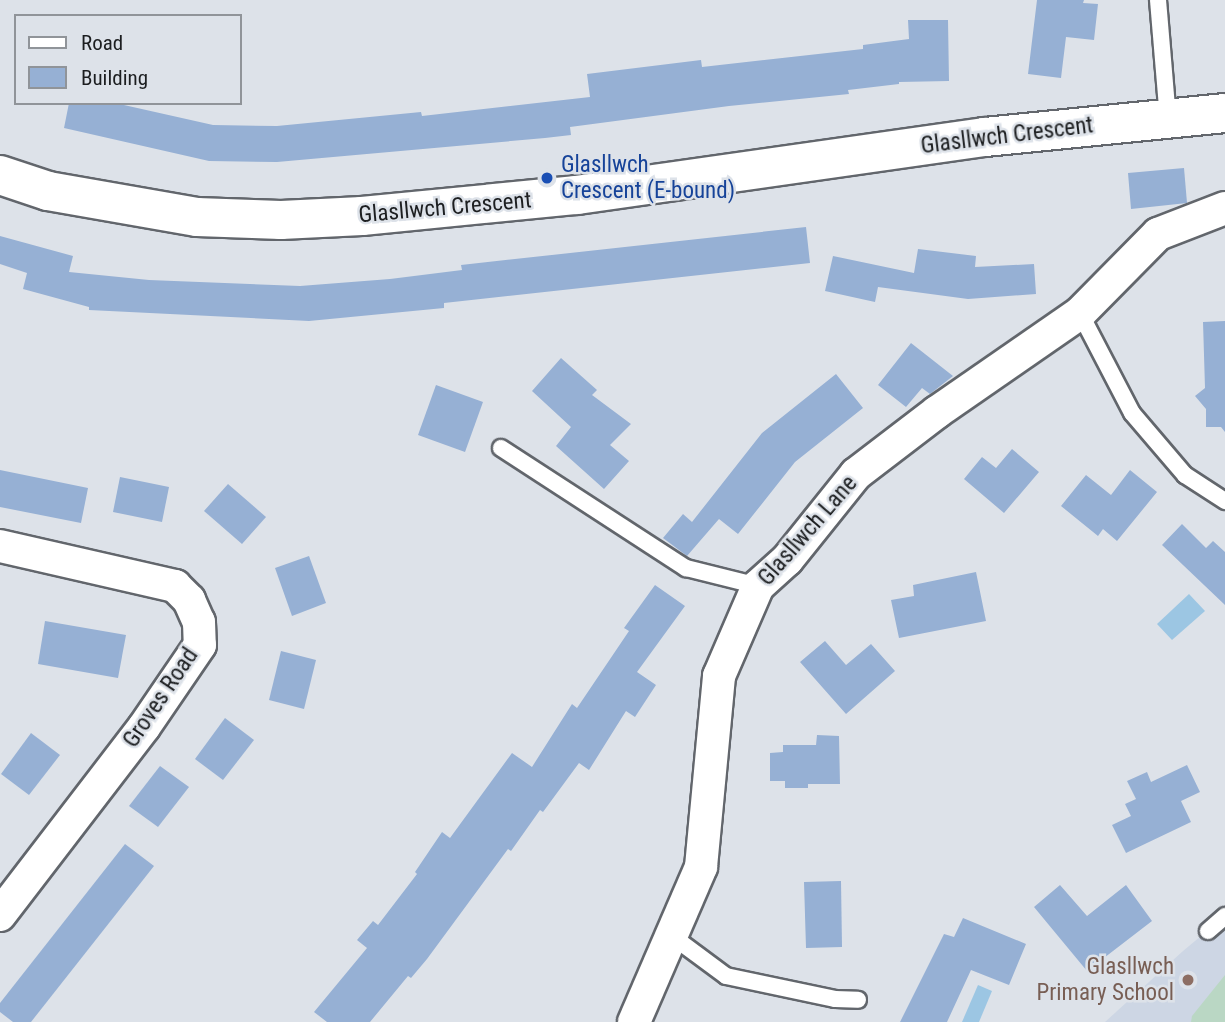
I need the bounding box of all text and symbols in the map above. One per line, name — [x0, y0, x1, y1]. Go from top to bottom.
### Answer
legend — [14, 14, 242, 105]
text: Road — [81, 31, 123, 55]
text: Building — [81, 66, 148, 90]
street label: Glasllwch Crescent — [919, 112, 1095, 160]
place label: Glasllwch Crescent (E-bound) — [561, 151, 735, 205]
marker: Glasllwch Crescent (E-bound) — [539, 170, 555, 186]
street label: Glasllwch Crescent — [357, 187, 533, 229]
street label: Glasllwch Lane — [753, 470, 863, 592]
street label: Groves Road — [118, 643, 204, 753]
place label: Glasllwch Primary School — [1037, 953, 1174, 1007]
marker: Glasllwch Primary School — [1180, 972, 1196, 988]

